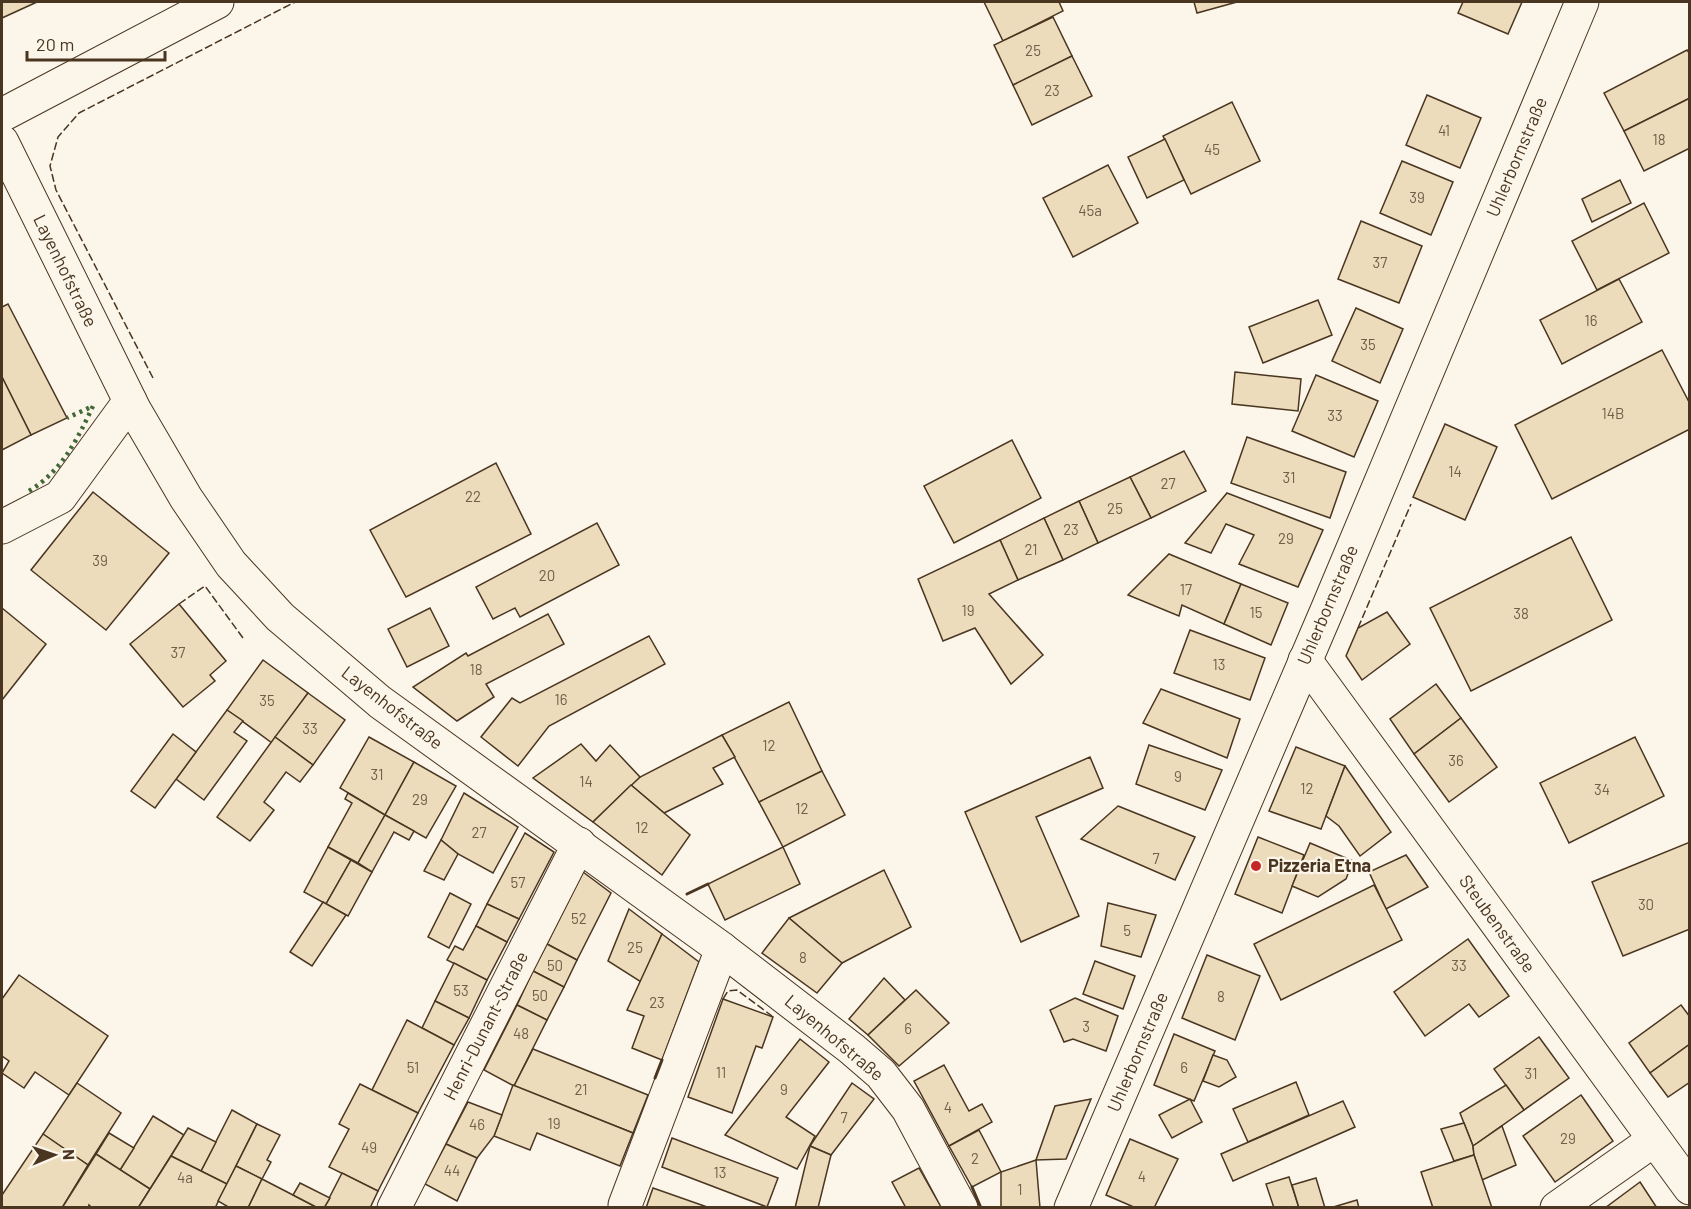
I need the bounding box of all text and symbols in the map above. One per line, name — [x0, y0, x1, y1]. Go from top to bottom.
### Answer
scale bar — [27, 24, 165, 62]
text: 20 m — [36, 33, 74, 55]
house number: 25 — [1025, 41, 1041, 59]
house number: 23 — [1044, 81, 1060, 99]
street label: Uhlerbornstraße — [1481, 93, 1551, 220]
house number: 41 — [1438, 121, 1450, 139]
house number: 18 — [1652, 130, 1666, 148]
house number: 45 — [1204, 140, 1220, 158]
house number: 39 — [1409, 188, 1425, 206]
house number: 45a — [1078, 201, 1102, 219]
street label: Layenhofstraße — [29, 211, 103, 330]
house number: 37 — [1373, 253, 1387, 271]
house number: 16 — [1585, 311, 1597, 329]
house number: 35 — [1360, 335, 1376, 353]
house number: 14B — [1602, 404, 1624, 422]
house number: 33 — [1327, 406, 1343, 424]
house number: 14 — [1448, 462, 1462, 480]
house number: 31 — [1283, 468, 1295, 486]
house number: 27 — [1160, 474, 1176, 492]
house number: 22 — [465, 487, 481, 505]
house number: 25 — [1107, 499, 1123, 517]
house number: 23 — [1063, 520, 1079, 538]
house number: 29 — [1278, 529, 1294, 547]
house number: 21 — [1024, 540, 1038, 558]
street label: Uhlerbornstraße — [1292, 541, 1362, 668]
house number: 39 — [92, 551, 108, 569]
house number: 20 — [539, 566, 555, 584]
house number: 17 — [1180, 580, 1192, 598]
house number: 19 — [961, 601, 975, 619]
house number: 15 — [1250, 603, 1262, 621]
house number: 38 — [1513, 604, 1529, 622]
house number: 37 — [171, 643, 185, 661]
house number: 13 — [1213, 655, 1225, 673]
house number: 18 — [469, 660, 483, 678]
street label: Layenhofstraße — [338, 661, 448, 754]
house number: 16 — [555, 690, 567, 708]
house number: 35 — [259, 691, 275, 709]
house number: 33 — [302, 719, 318, 737]
house number: 12 — [762, 736, 776, 754]
house number: 36 — [1448, 751, 1464, 769]
house number: 31 — [371, 765, 383, 783]
house number: 9 — [1174, 767, 1182, 785]
house number: 14 — [579, 772, 593, 790]
house number: 12 — [1300, 779, 1314, 797]
house number: 34 — [1594, 780, 1610, 798]
house number: 29 — [412, 790, 428, 808]
house number: 12 — [795, 799, 809, 817]
house number: 12 — [635, 818, 649, 836]
house number: 27 — [471, 823, 487, 841]
house number: 7 — [1152, 849, 1160, 867]
place label: Pizzeria Etna — [1268, 854, 1371, 876]
marker: Pizzeria Etna — [1249, 859, 1263, 873]
street label: Steubenstraße — [1455, 870, 1541, 977]
house number: 57 — [511, 873, 525, 891]
house number: 30 — [1638, 895, 1654, 913]
house number: 52 — [571, 909, 587, 927]
house number: 5 — [1123, 921, 1131, 939]
house number: 25 — [627, 938, 643, 956]
street label: Henri-Dunant-Straße — [438, 947, 532, 1104]
house number: 8 — [799, 948, 807, 966]
house number: 50 — [547, 956, 563, 974]
house number: 33 — [1451, 956, 1467, 974]
house number: 53 — [453, 981, 469, 999]
house number: 50 — [532, 986, 548, 1004]
house number: 8 — [1217, 987, 1225, 1005]
street label: Uhlerbornstraße — [1102, 988, 1172, 1115]
street label: Layenhofstraße — [781, 989, 889, 1085]
house number: 23 — [649, 993, 665, 1011]
house number: 3 — [1082, 1017, 1090, 1035]
house number: 6 — [904, 1019, 912, 1037]
house number: 48 — [513, 1024, 529, 1042]
house number: 51 — [407, 1058, 419, 1076]
house number: 6 — [1180, 1058, 1188, 1076]
house number: 11 — [716, 1063, 726, 1081]
house number: 31 — [1525, 1064, 1537, 1082]
house number: 21 — [574, 1080, 588, 1098]
house number: 9 — [780, 1080, 788, 1098]
house number: 4 — [944, 1098, 952, 1116]
house number: 7 — [840, 1108, 848, 1126]
house number: 19 — [547, 1114, 561, 1132]
house number: 46 — [469, 1115, 485, 1133]
north arrow — [24, 1125, 84, 1185]
house number: 29 — [1560, 1129, 1576, 1147]
house number: 49 — [361, 1138, 377, 1156]
text: N — [60, 1149, 79, 1160]
house number: 2 — [971, 1149, 979, 1167]
house number: 44 — [444, 1161, 460, 1179]
house number: 13 — [714, 1163, 726, 1181]
house number: 4 — [1138, 1167, 1146, 1185]
house number: 4a — [177, 1168, 193, 1186]
house number: 1 — [1017, 1180, 1023, 1198]

